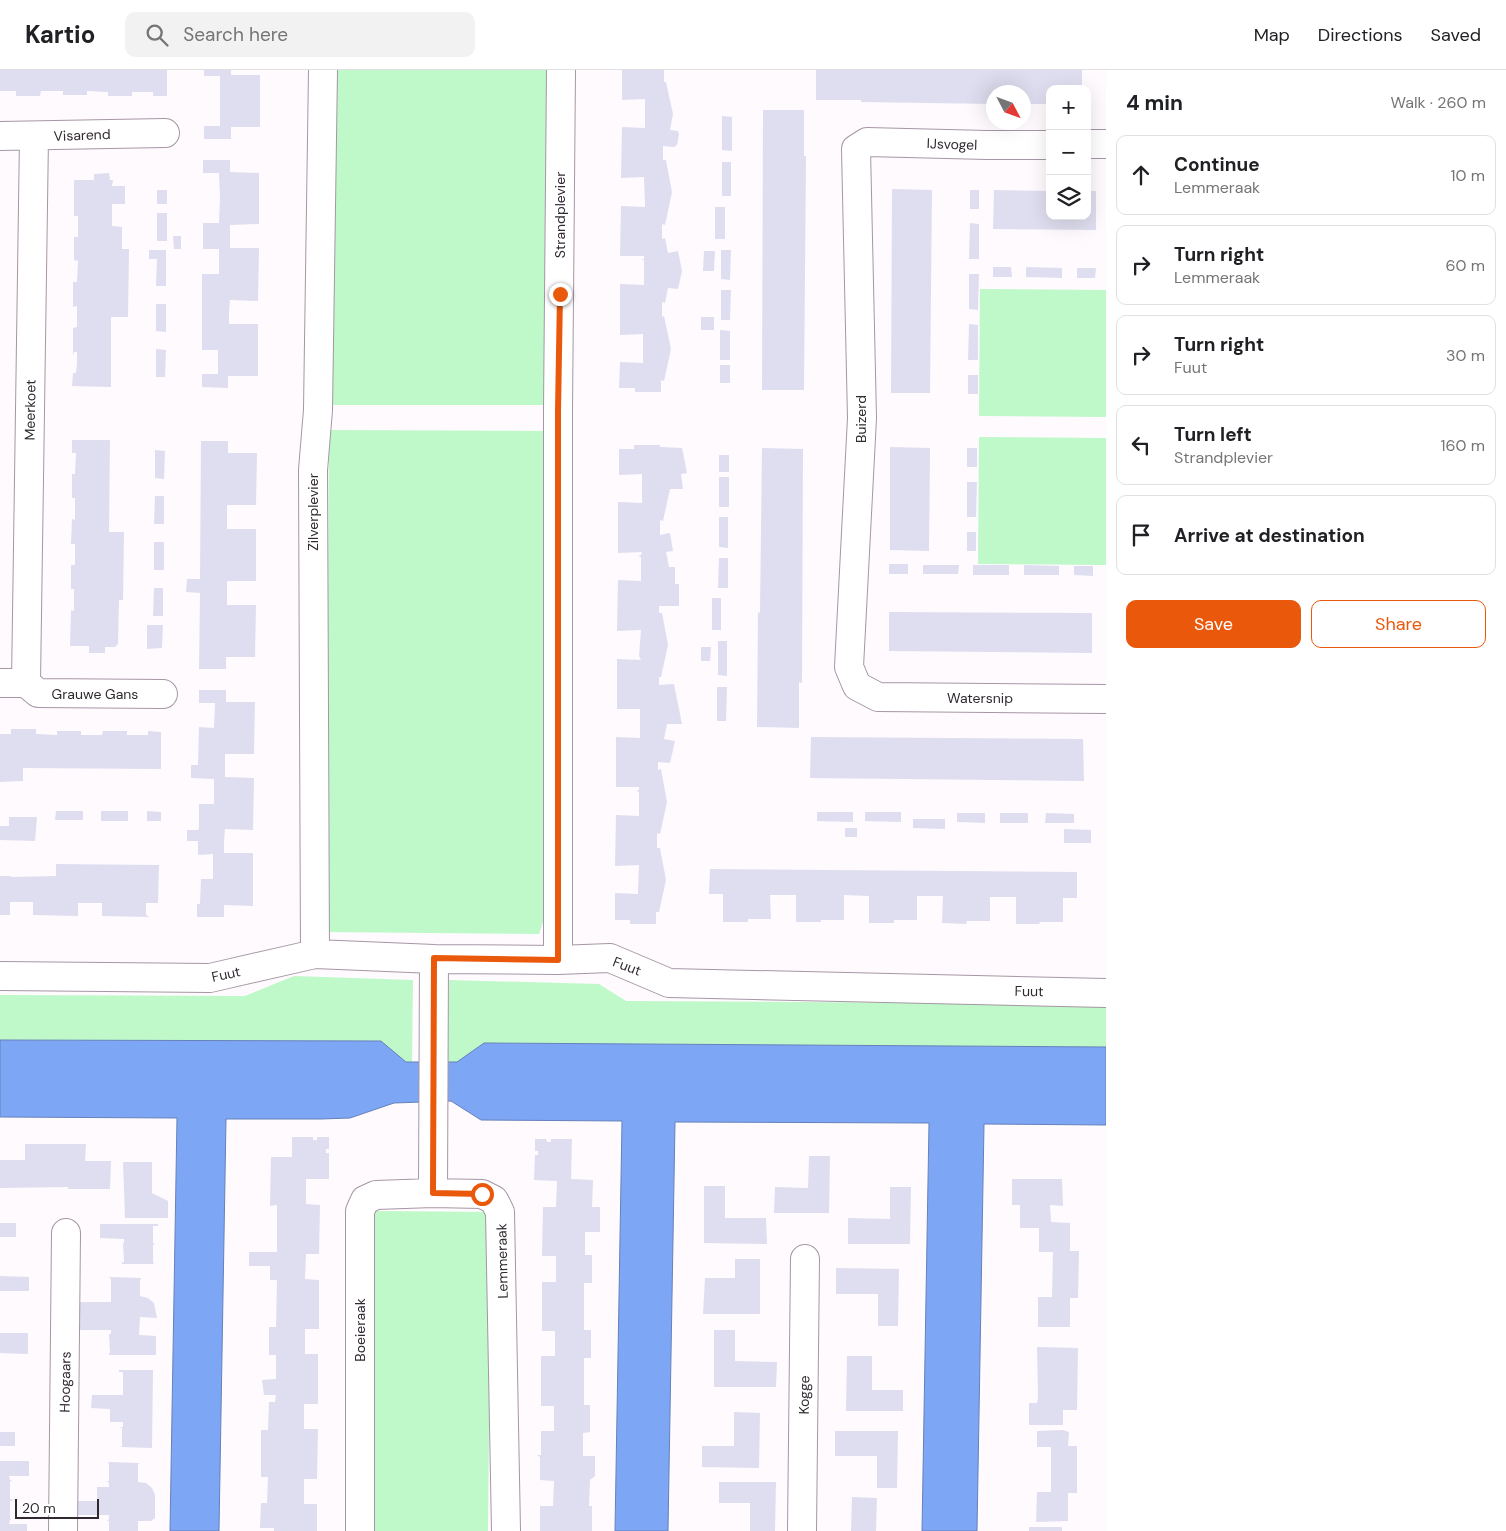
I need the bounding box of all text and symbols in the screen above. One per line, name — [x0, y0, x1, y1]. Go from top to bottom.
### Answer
search box — [125, 12, 475, 57]
text: Kartio — [25, 19, 95, 50]
icon: search — [143, 21, 171, 49]
text: Search here — [183, 22, 288, 47]
text: Map — [1254, 23, 1290, 47]
text: Directions — [1318, 23, 1403, 47]
text: Saved — [1431, 23, 1481, 47]
north arrow — [986, 85, 1031, 130]
map controls — [1046, 85, 1091, 220]
button: + — [1046, 85, 1091, 130]
text: 4 min — [1126, 89, 1183, 117]
text: Walk · 260 m — [1391, 92, 1486, 113]
street label: Visarend — [53, 125, 111, 145]
button: − — [1046, 130, 1091, 175]
street label: IJsvogel — [926, 134, 978, 154]
text: Continue — [1174, 152, 1260, 177]
icon: ahead — [1127, 161, 1155, 189]
text: 10 m — [1451, 165, 1485, 186]
street label: Strandplevier — [551, 172, 569, 258]
button: layers — [1046, 175, 1091, 220]
text: Lemmeraak — [1174, 177, 1260, 198]
text: Turn right — [1174, 242, 1264, 267]
icon: right — [1127, 251, 1155, 279]
text: 60 m — [1445, 255, 1485, 276]
text: Lemmeraak — [1174, 267, 1260, 288]
route end — [549, 283, 572, 306]
text: Turn right — [1174, 332, 1264, 357]
icon: right — [1127, 341, 1155, 369]
text: 30 m — [1446, 345, 1485, 366]
text: Fuut — [1174, 357, 1207, 378]
street label: Meerkoet — [20, 379, 40, 441]
street label: Buizerd — [852, 395, 870, 443]
text: Turn left — [1174, 422, 1252, 447]
icon: left — [1127, 431, 1155, 459]
text: 160 m — [1441, 435, 1485, 456]
text: Strandplevier — [1174, 447, 1273, 468]
street label: Zilverplevier — [304, 473, 322, 551]
icon: arrive — [1127, 521, 1155, 549]
text: Arrive at destination — [1174, 523, 1365, 548]
button: Save — [1126, 600, 1301, 648]
button: Share — [1311, 600, 1486, 648]
street label: Grauwe Gans — [52, 685, 138, 703]
street label: Watersnip — [947, 689, 1013, 707]
street label: Fuut — [610, 952, 644, 980]
street label: Fuut — [210, 962, 242, 986]
street label: Fuut — [1014, 982, 1044, 1000]
route start — [471, 1183, 494, 1206]
street label: Lemmeraak — [492, 1223, 512, 1299]
street label: Boeieraak — [351, 1298, 369, 1362]
street label: Hoogaars — [55, 1351, 75, 1413]
street label: Kogge — [795, 1375, 813, 1415]
scale bar — [15, 1496, 99, 1519]
text: 20 m — [22, 1499, 56, 1517]

